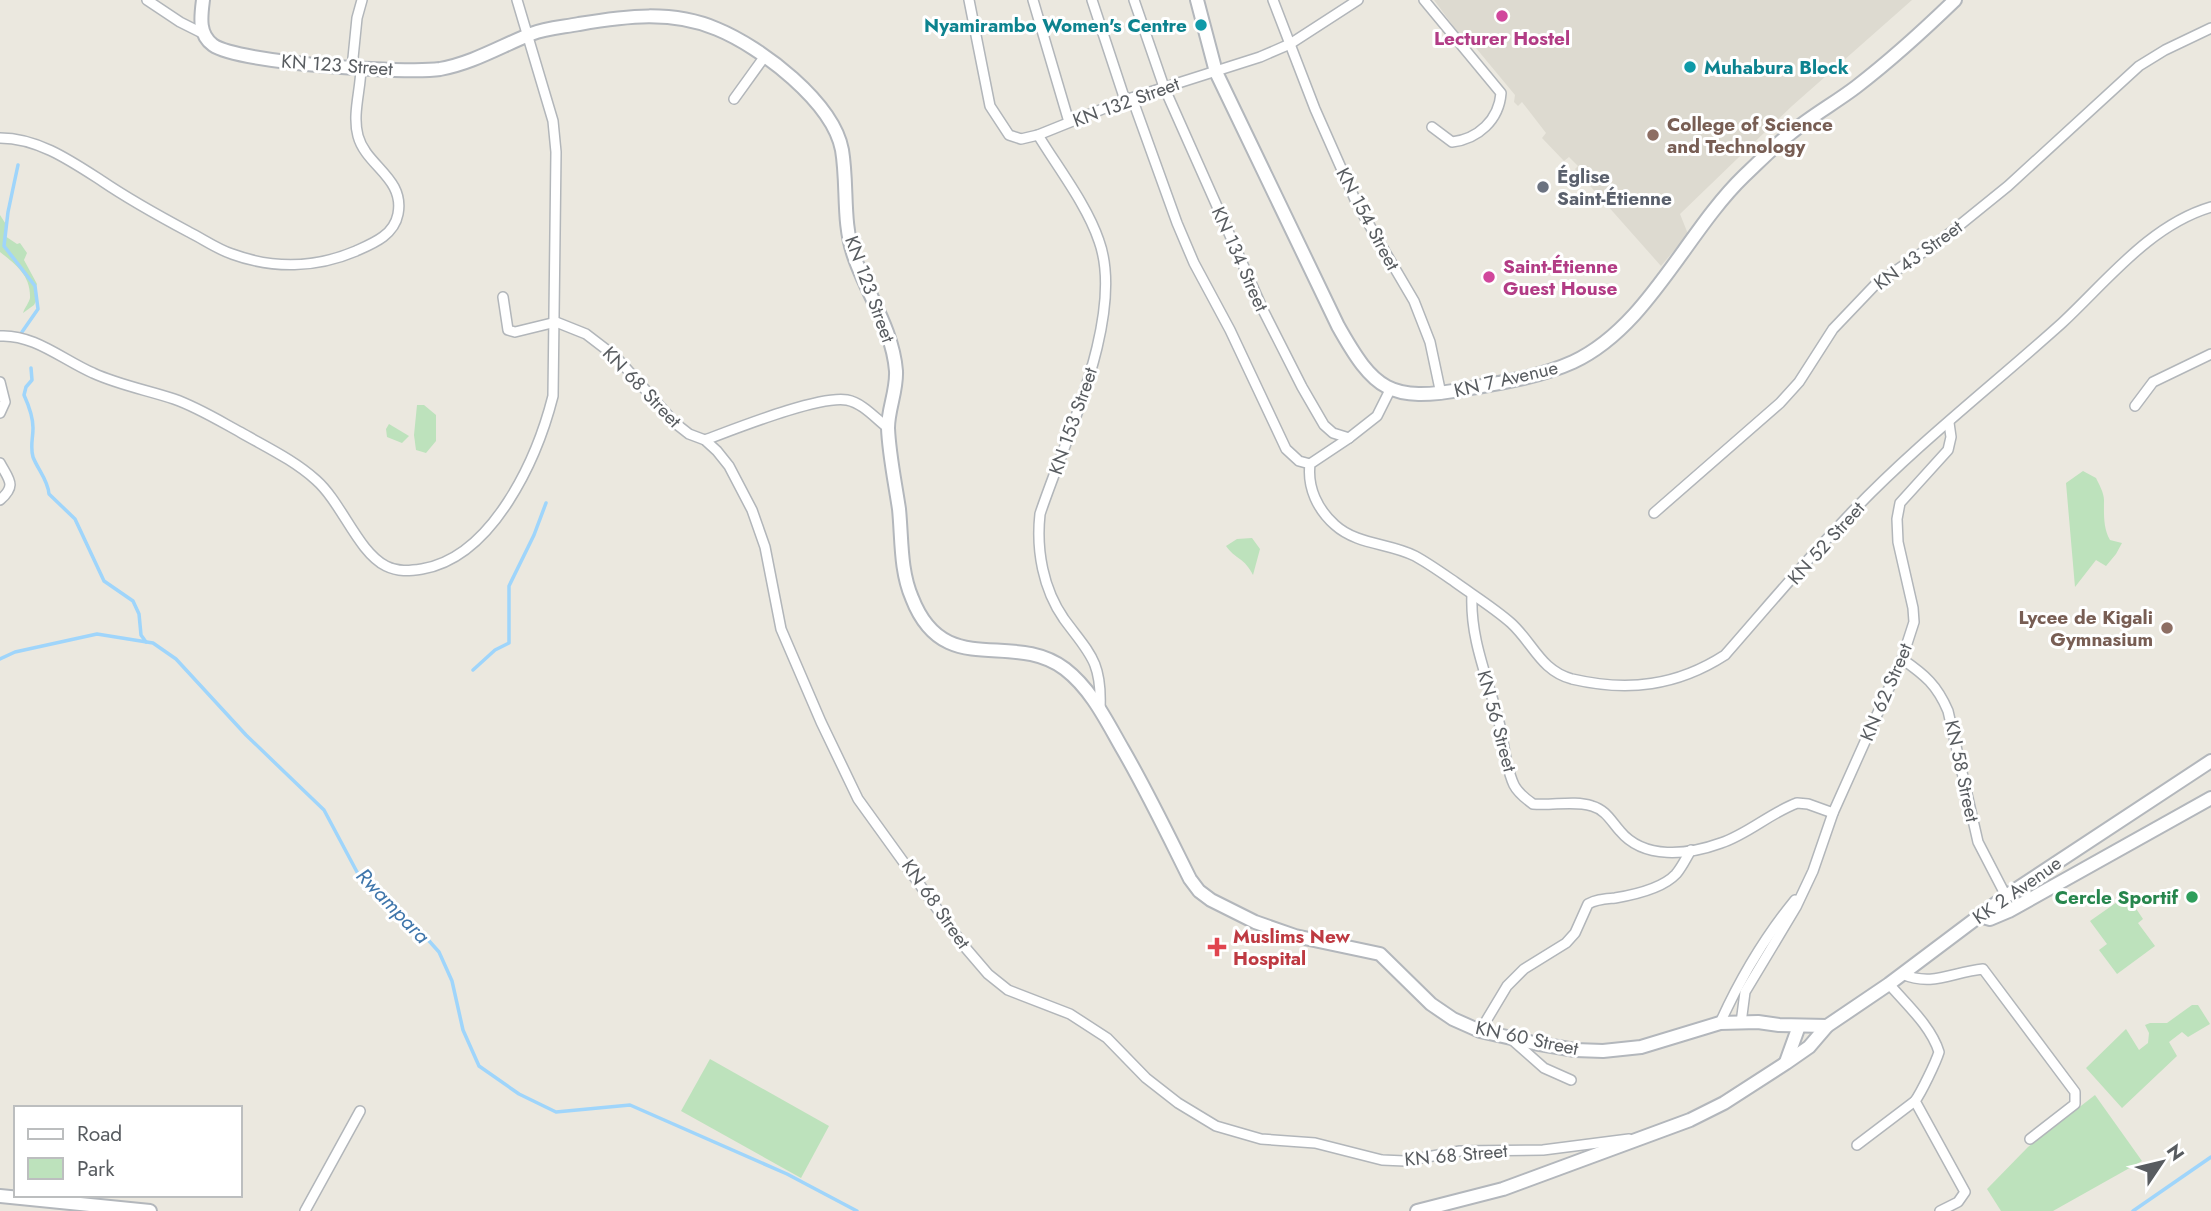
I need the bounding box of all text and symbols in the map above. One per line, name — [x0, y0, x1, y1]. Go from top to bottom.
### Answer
marker: Lecturer Hostel — [1494, 8, 1510, 24]
place label: Nyamirambo Women's Centre — [924, 12, 1187, 39]
marker: Nyamirambo Women's Centre — [1193, 17, 1209, 33]
place label: Lecturer Hostel — [1434, 25, 1570, 52]
street label: KN 123 Street — [280, 48, 394, 82]
place label: Muhabura Block — [1704, 54, 1849, 81]
marker: Muhabura Block — [1682, 59, 1698, 75]
street label: KN 132 Street — [1069, 70, 1184, 134]
place label: College of Science and Technology — [1667, 111, 1833, 160]
marker: College of Science and Technology — [1645, 127, 1661, 143]
street label: KN 154 Street — [1330, 163, 1407, 275]
place label: Église Saint-Étienne — [1557, 163, 1672, 212]
marker: Église Saint-Étienne — [1535, 179, 1551, 195]
street label: KN 134 Street — [1205, 202, 1275, 316]
street label: KN 43 Street — [1868, 213, 1968, 296]
street label: KN 123 Street — [838, 232, 902, 347]
place label: Saint-Étienne Guest House — [1503, 253, 1618, 302]
marker: Saint-Étienne Guest House — [1481, 269, 1497, 285]
street label: KN 68 Street — [596, 340, 688, 434]
street label: KN 7 Avenue — [1451, 354, 1561, 404]
street label: KN 153 Street — [1042, 363, 1104, 478]
street label: KN 52 Street — [1781, 495, 1871, 591]
place label: Lycee de Kigali Gymnasium — [2018, 604, 2153, 653]
marker: Lycee de Kigali Gymnasium — [2159, 620, 2175, 636]
street label: KN 62 Street — [1853, 638, 1919, 745]
street label: KN 56 Street — [1471, 667, 1524, 775]
street label: KN 58 Street — [1938, 718, 1986, 825]
street label: KK 2 Avenue — [1967, 849, 2067, 931]
street label: KN 68 Street — [895, 854, 977, 954]
water label: Rwampara — [349, 862, 437, 951]
place label: Cercle Sportif — [2055, 884, 2179, 911]
marker: Cercle Sportif — [2184, 889, 2200, 905]
place label: Muslims New Hospital — [1233, 923, 1351, 972]
marker: Muslims New Hospital — [1207, 937, 1227, 957]
street label: KN 60 Street — [1473, 1014, 1581, 1062]
legend — [14, 1106, 242, 1197]
text: Road — [77, 1119, 122, 1149]
north arrow — [2127, 1127, 2197, 1197]
street label: KN 68 Street — [1403, 1137, 1509, 1173]
text: N — [2160, 1139, 2191, 1166]
text: Park — [77, 1154, 115, 1184]

